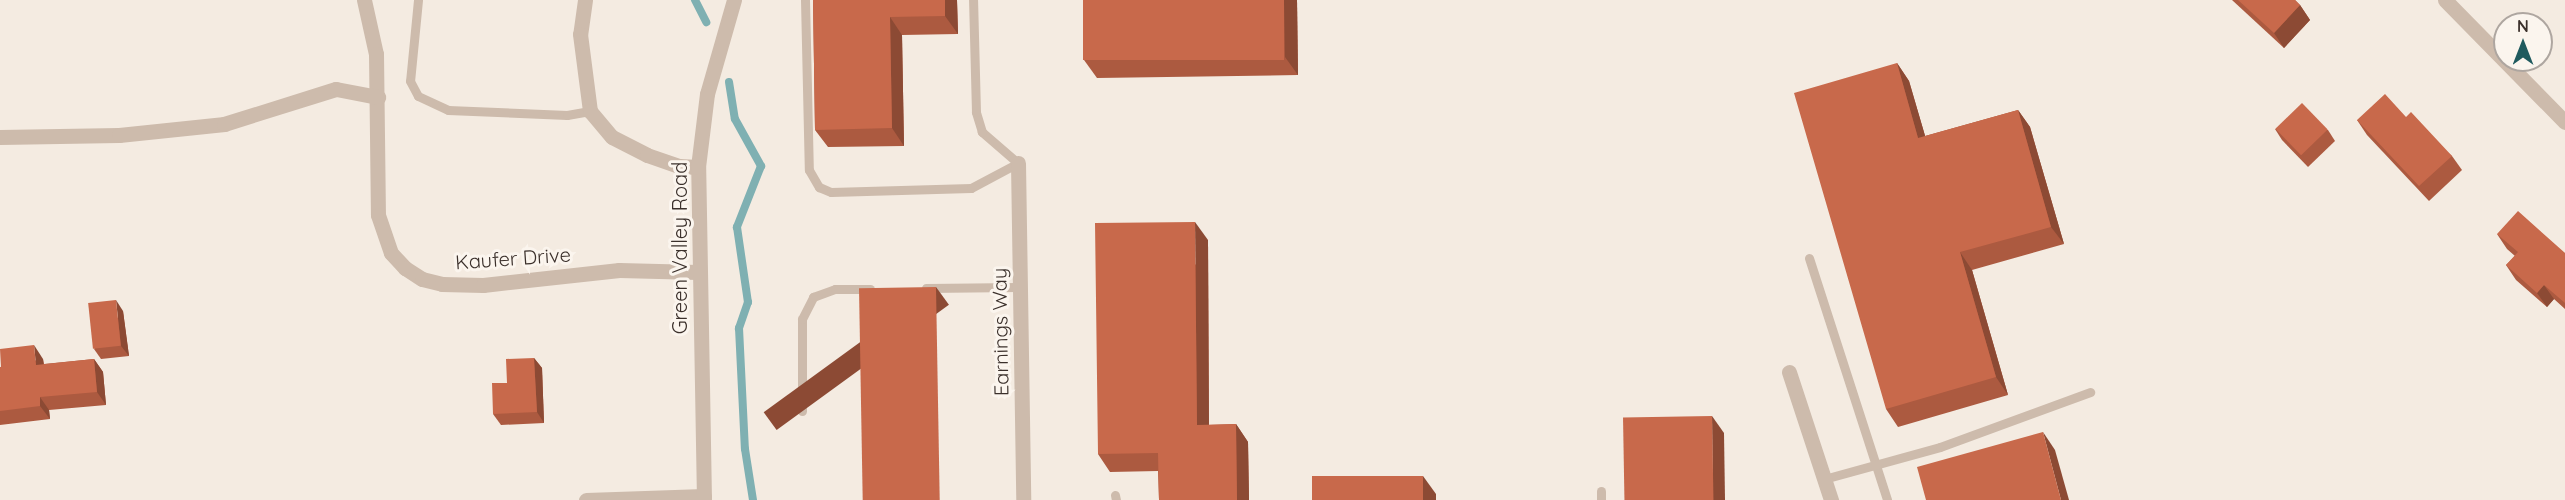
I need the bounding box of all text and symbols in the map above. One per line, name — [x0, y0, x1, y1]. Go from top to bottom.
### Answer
north arrow — [2493, 12, 2553, 72]
text: N — [2517, 16, 2529, 36]
street label: Green Valley Road — [667, 162, 691, 334]
street label: Kaufer Drive — [454, 242, 572, 274]
street label: Earnings Way — [987, 268, 1013, 396]

